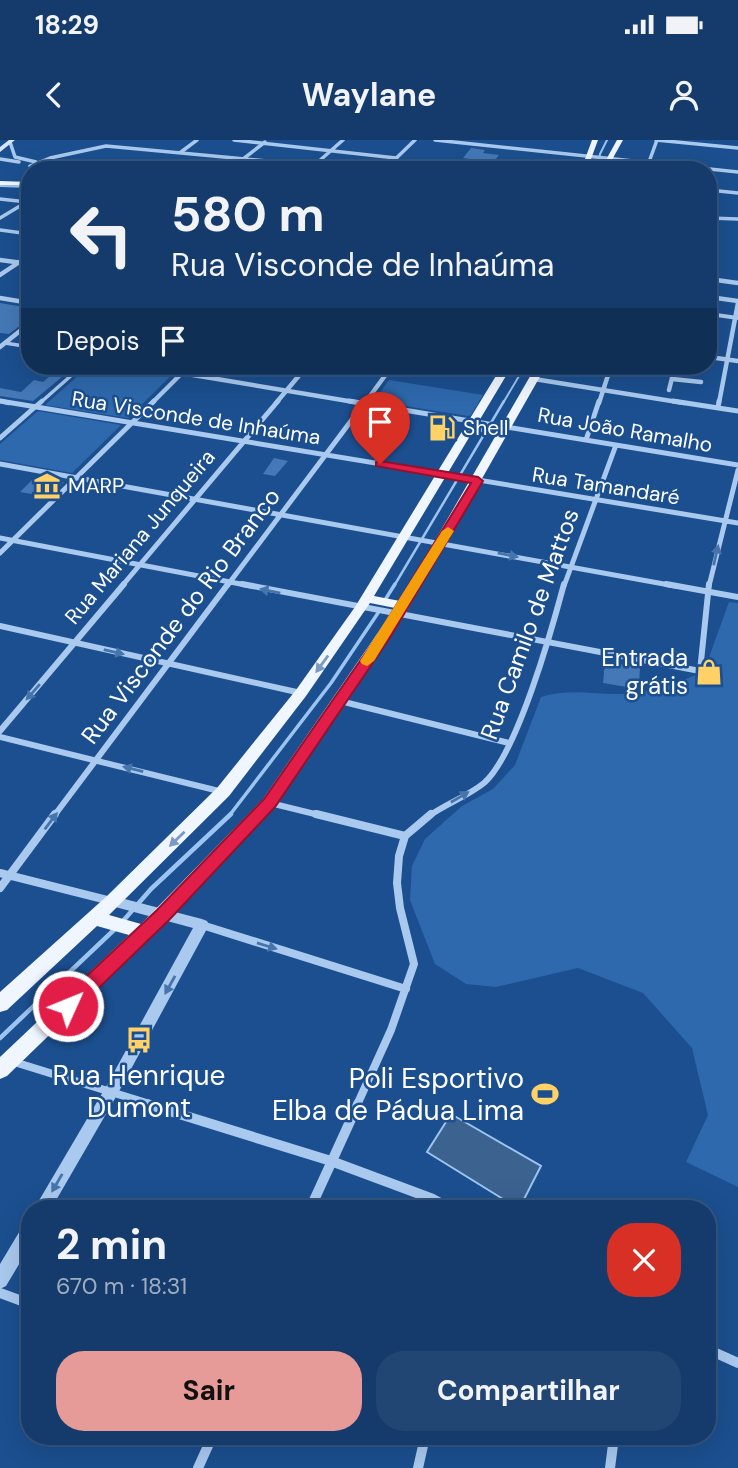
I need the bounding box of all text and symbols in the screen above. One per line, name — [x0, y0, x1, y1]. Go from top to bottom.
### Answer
text: 18:29 — [35, 8, 99, 42]
text: Waylane — [302, 74, 436, 116]
icon: back — [35, 76, 73, 114]
icon: person — [665, 76, 703, 114]
text: 580 m — [171, 182, 325, 246]
icon: left — [56, 189, 147, 280]
text: Rua Visconde de Inhaúma — [171, 244, 555, 286]
icon: arrive — [154, 322, 192, 360]
text: Depois — [56, 324, 140, 358]
street label: Rua Visconde de Inhaúma — [70, 384, 322, 452]
pin — [350, 392, 410, 464]
street label: Rua João Ramalho — [535, 401, 715, 459]
icon: arrive — [361, 403, 399, 441]
fuel station icon: Shell — [427, 413, 457, 443]
place label: Shell — [463, 414, 509, 442]
street label: Rua Mariana Junqueira — [59, 444, 221, 630]
street label: Rua Tamandaré — [530, 460, 682, 512]
museum icon: MARP — [32, 471, 62, 501]
place label: MARP — [68, 472, 124, 500]
street label: Rua Visconde do Rio Branco — [74, 482, 287, 750]
street label: Rua Camilo de Mattos — [473, 504, 586, 744]
one-way arrow — [711, 544, 722, 566]
one-way arrow — [497, 550, 519, 561]
one-way arrow — [259, 585, 281, 596]
place label: Entrada grátis — [601, 642, 688, 701]
one-way arrow — [103, 647, 125, 658]
one-way arrow — [315, 655, 329, 673]
shop icon: Entrada grátis — [694, 657, 724, 687]
one-way arrow — [26, 684, 41, 701]
one-way arrow — [122, 763, 144, 774]
one-way arrow — [450, 791, 470, 803]
one-way arrow — [43, 812, 57, 830]
one-way arrow — [169, 830, 186, 846]
one-way arrow — [257, 941, 278, 952]
position arrow — [31, 969, 105, 1043]
one-way arrow — [164, 976, 176, 996]
bus stop icon: Rua Henrique Dumont — [124, 1025, 154, 1055]
place label: Rua Henrique Dumont — [53, 1057, 226, 1126]
place label: Poli Esportivo Elba de Pádua Lima — [272, 1060, 524, 1129]
sports icon: Poli Esportivo Elba de Pádua Lima — [530, 1079, 560, 1109]
one-way arrow — [51, 1173, 63, 1193]
text: 2 min — [56, 1217, 167, 1272]
button: close — [607, 1223, 681, 1297]
text: 670 m · 18:31 — [56, 1271, 187, 1301]
button: Sair — [56, 1351, 362, 1431]
button: Compartilhar — [376, 1351, 681, 1431]

